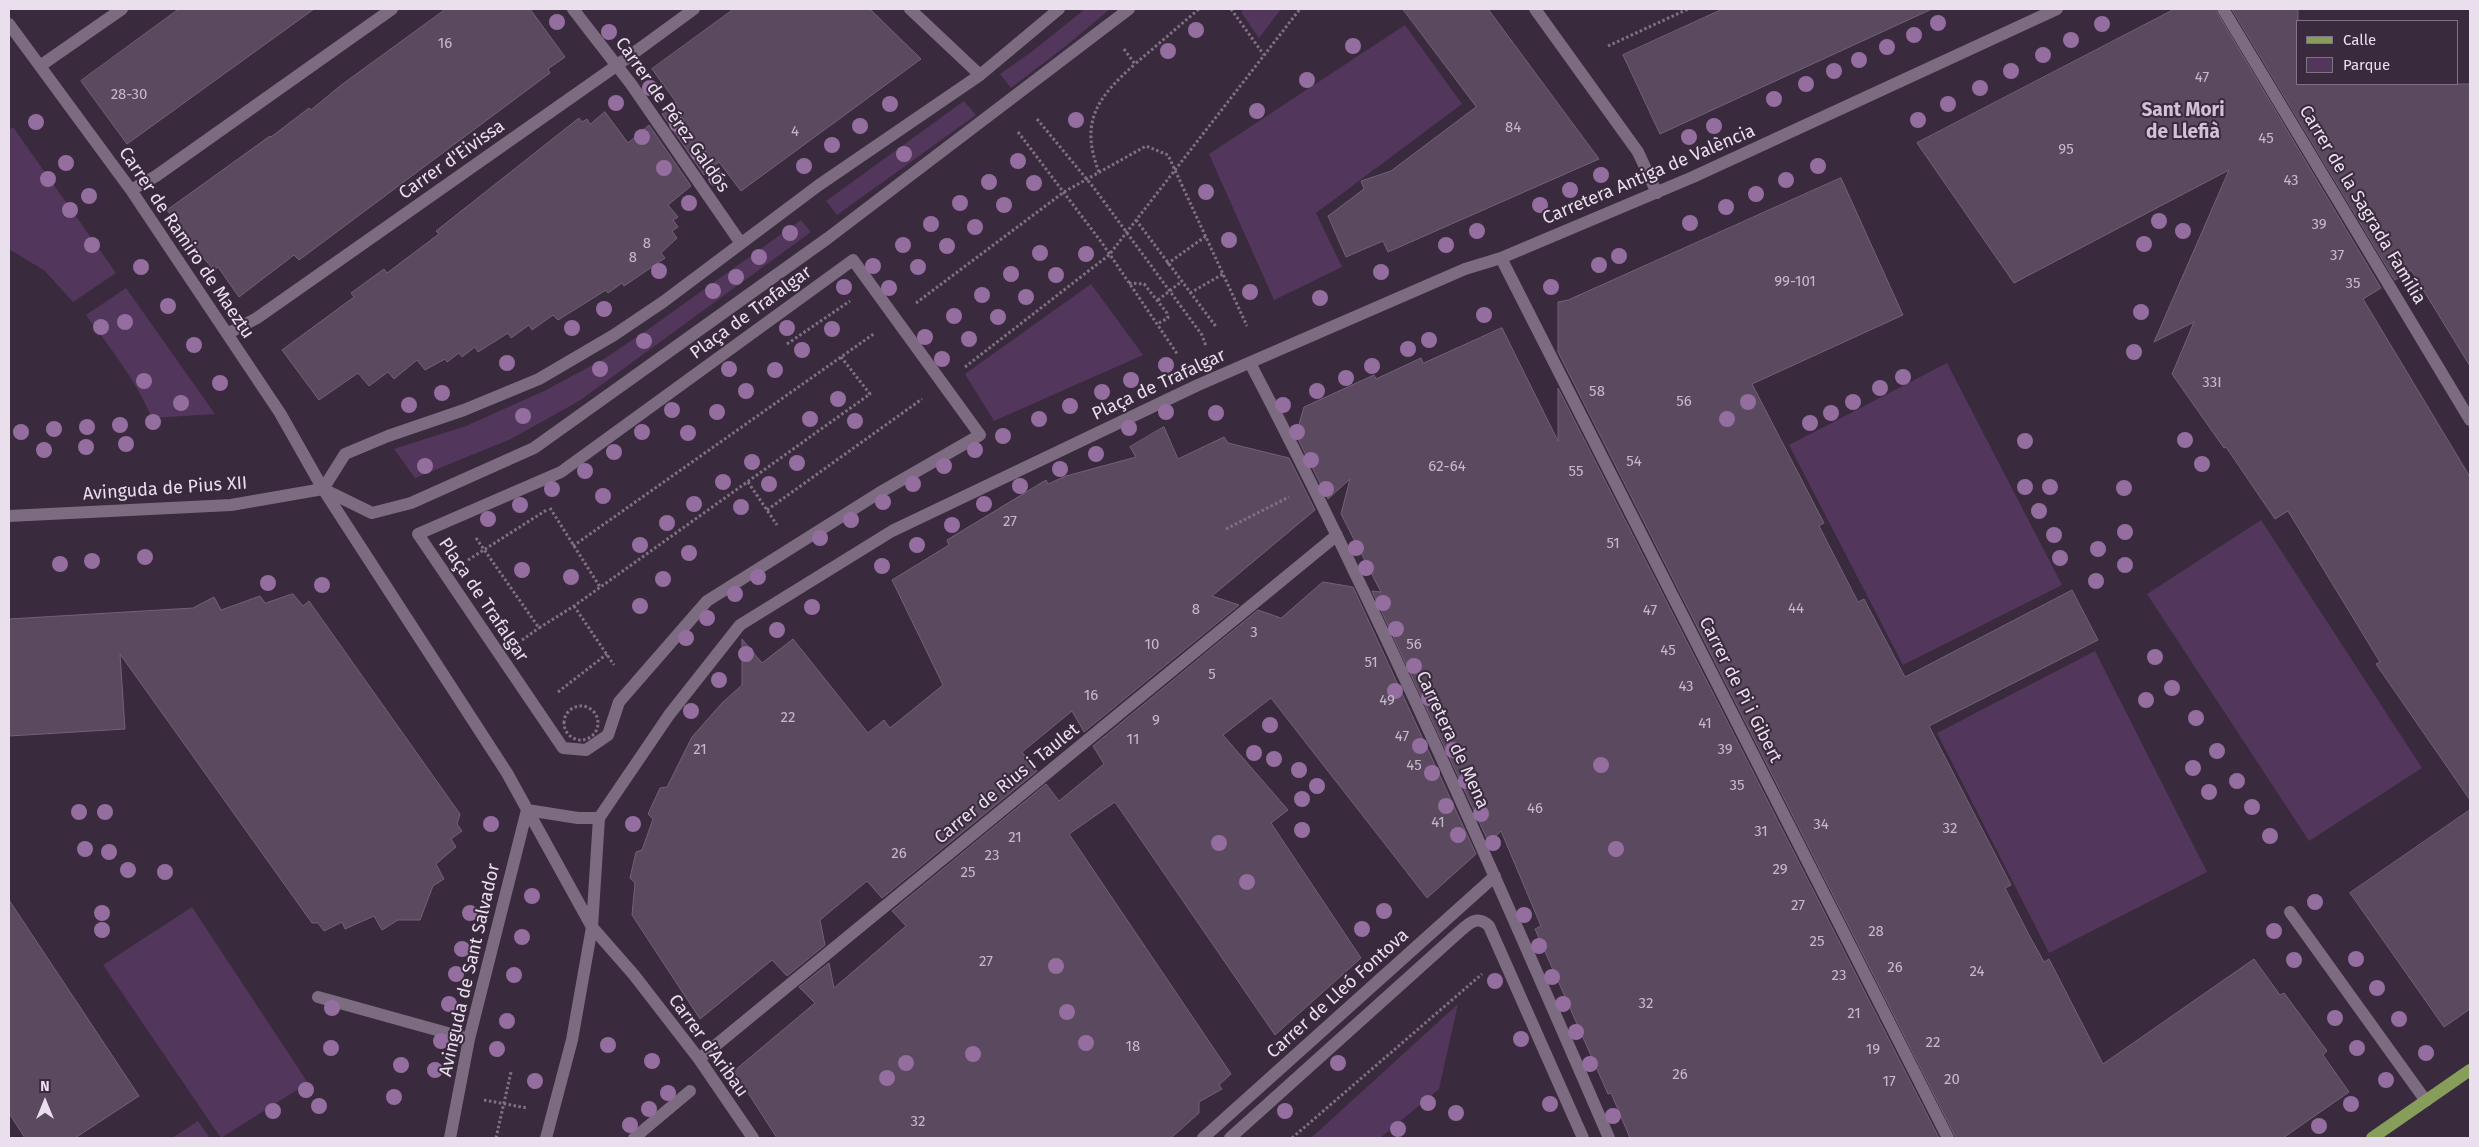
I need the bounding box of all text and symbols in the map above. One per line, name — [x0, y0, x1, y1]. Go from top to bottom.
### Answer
legend — [2296, 20, 2459, 85]
text: Calle — [2343, 31, 2376, 49]
street label: Carrer de Pérez Galdós — [610, 33, 734, 197]
house number: 16 — [438, 35, 452, 53]
text: Parque — [2343, 56, 2390, 74]
house number: 47 — [2195, 69, 2209, 87]
house number: 28-30 — [111, 86, 147, 104]
district label: Sant Mori de Llefià — [2141, 100, 2225, 144]
street label: Carrer de la Sagrada Família — [2294, 102, 2430, 308]
street label: Carrer d'Eivissa — [395, 116, 509, 204]
house number: 84 — [1505, 119, 1521, 137]
street label: Carretera Antiga de València — [1539, 120, 1759, 230]
house number: 4 — [791, 123, 799, 141]
house number: 45 — [2258, 130, 2274, 148]
house number: 95 — [2058, 141, 2074, 159]
street label: Carrer de Ramiro de Maeztu — [114, 143, 258, 343]
house number: 43 — [2283, 172, 2299, 190]
house number: 39 — [2311, 216, 2327, 234]
house number: 8 — [643, 235, 651, 253]
house number: 37 — [2330, 247, 2344, 265]
house number: 8 — [629, 249, 637, 267]
street label: Plaça de Trafalgar — [686, 262, 816, 364]
house number: 99-101 — [1774, 273, 1816, 291]
house number: 35 — [2346, 275, 2360, 293]
street label: Plaça de Trafalgar — [1089, 345, 1229, 425]
house number: 33I — [2202, 374, 2222, 392]
house number: 58 — [1589, 383, 1605, 401]
house number: 56 — [1676, 393, 1692, 411]
house number: 54 — [1626, 453, 1642, 471]
house number: 62-64 — [1428, 458, 1466, 476]
house number: 55 — [1569, 463, 1583, 481]
street label: Avinguda de Pius XII — [82, 472, 248, 506]
house number: 27 — [1003, 513, 1017, 531]
street label: Plaça de Trafalgar — [434, 534, 532, 666]
house number: 51 — [1606, 535, 1620, 553]
house number: 44 — [1788, 600, 1804, 618]
house number: 8 — [1192, 601, 1200, 619]
house number: 47 — [1643, 602, 1657, 620]
street label: Carrer de Pi i Gibert — [1694, 614, 1786, 766]
house number: 3 — [1250, 624, 1258, 642]
house number: 10 — [1145, 636, 1159, 654]
house number: 56 — [1406, 636, 1422, 654]
house number: 45 — [1660, 642, 1676, 660]
house number: 51 — [1364, 654, 1378, 672]
house number: 5 — [1208, 666, 1216, 684]
street label: Carretera de Mena — [1411, 668, 1493, 812]
house number: 43 — [1678, 678, 1694, 696]
house number: 16 — [1084, 687, 1098, 705]
house number: 49 — [1379, 692, 1395, 710]
house number: 22 — [781, 709, 795, 727]
house number: 9 — [1152, 712, 1160, 730]
house number: 41 — [1698, 715, 1712, 733]
street label: Carrer de Rius i Taulet — [930, 719, 1084, 849]
house number: 47 — [1395, 728, 1409, 746]
house number: 11 — [1127, 731, 1139, 749]
house number: 21 — [693, 741, 707, 759]
house number: 39 — [1717, 741, 1733, 759]
house number: 45 — [1406, 757, 1422, 775]
house number: 35 — [1730, 777, 1744, 795]
house number: 46 — [1527, 800, 1543, 818]
house number: 41 — [1431, 814, 1445, 832]
house number: 34 — [1813, 816, 1829, 834]
house number: 32 — [1943, 820, 1957, 838]
house number: 31 — [1754, 823, 1768, 841]
house number: 21 — [1008, 829, 1022, 847]
house number: 26 — [891, 845, 907, 863]
house number: 23 — [985, 847, 999, 865]
house number: 29 — [1772, 861, 1788, 879]
street label: Avinguda de Sant Salvador — [435, 862, 505, 1078]
house number: 25 — [961, 864, 975, 882]
house number: 27 — [1791, 897, 1805, 915]
house number: 28 — [1868, 923, 1884, 941]
street label: Carrer de Lleó Fontova — [1263, 925, 1413, 1063]
house number: 25 — [1810, 933, 1824, 951]
house number: 27 — [979, 953, 993, 971]
house number: 26 — [1887, 959, 1903, 977]
house number: 24 — [1970, 963, 1984, 981]
house number: 23 — [1832, 967, 1846, 985]
street label: Carrer d'Aribau — [663, 990, 753, 1102]
house number: 32 — [1639, 995, 1653, 1013]
house number: 21 — [1847, 1005, 1861, 1023]
house number: 22 — [1926, 1034, 1940, 1052]
house number: 18 — [1126, 1038, 1140, 1056]
house number: 19 — [1866, 1041, 1880, 1059]
house number: 26 — [1672, 1066, 1688, 1084]
house number: 20 — [1944, 1071, 1960, 1089]
house number: 17 — [1882, 1073, 1896, 1091]
north arrow — [20, 1077, 70, 1127]
text: N — [40, 1078, 50, 1095]
house number: 32 — [911, 1113, 925, 1131]

